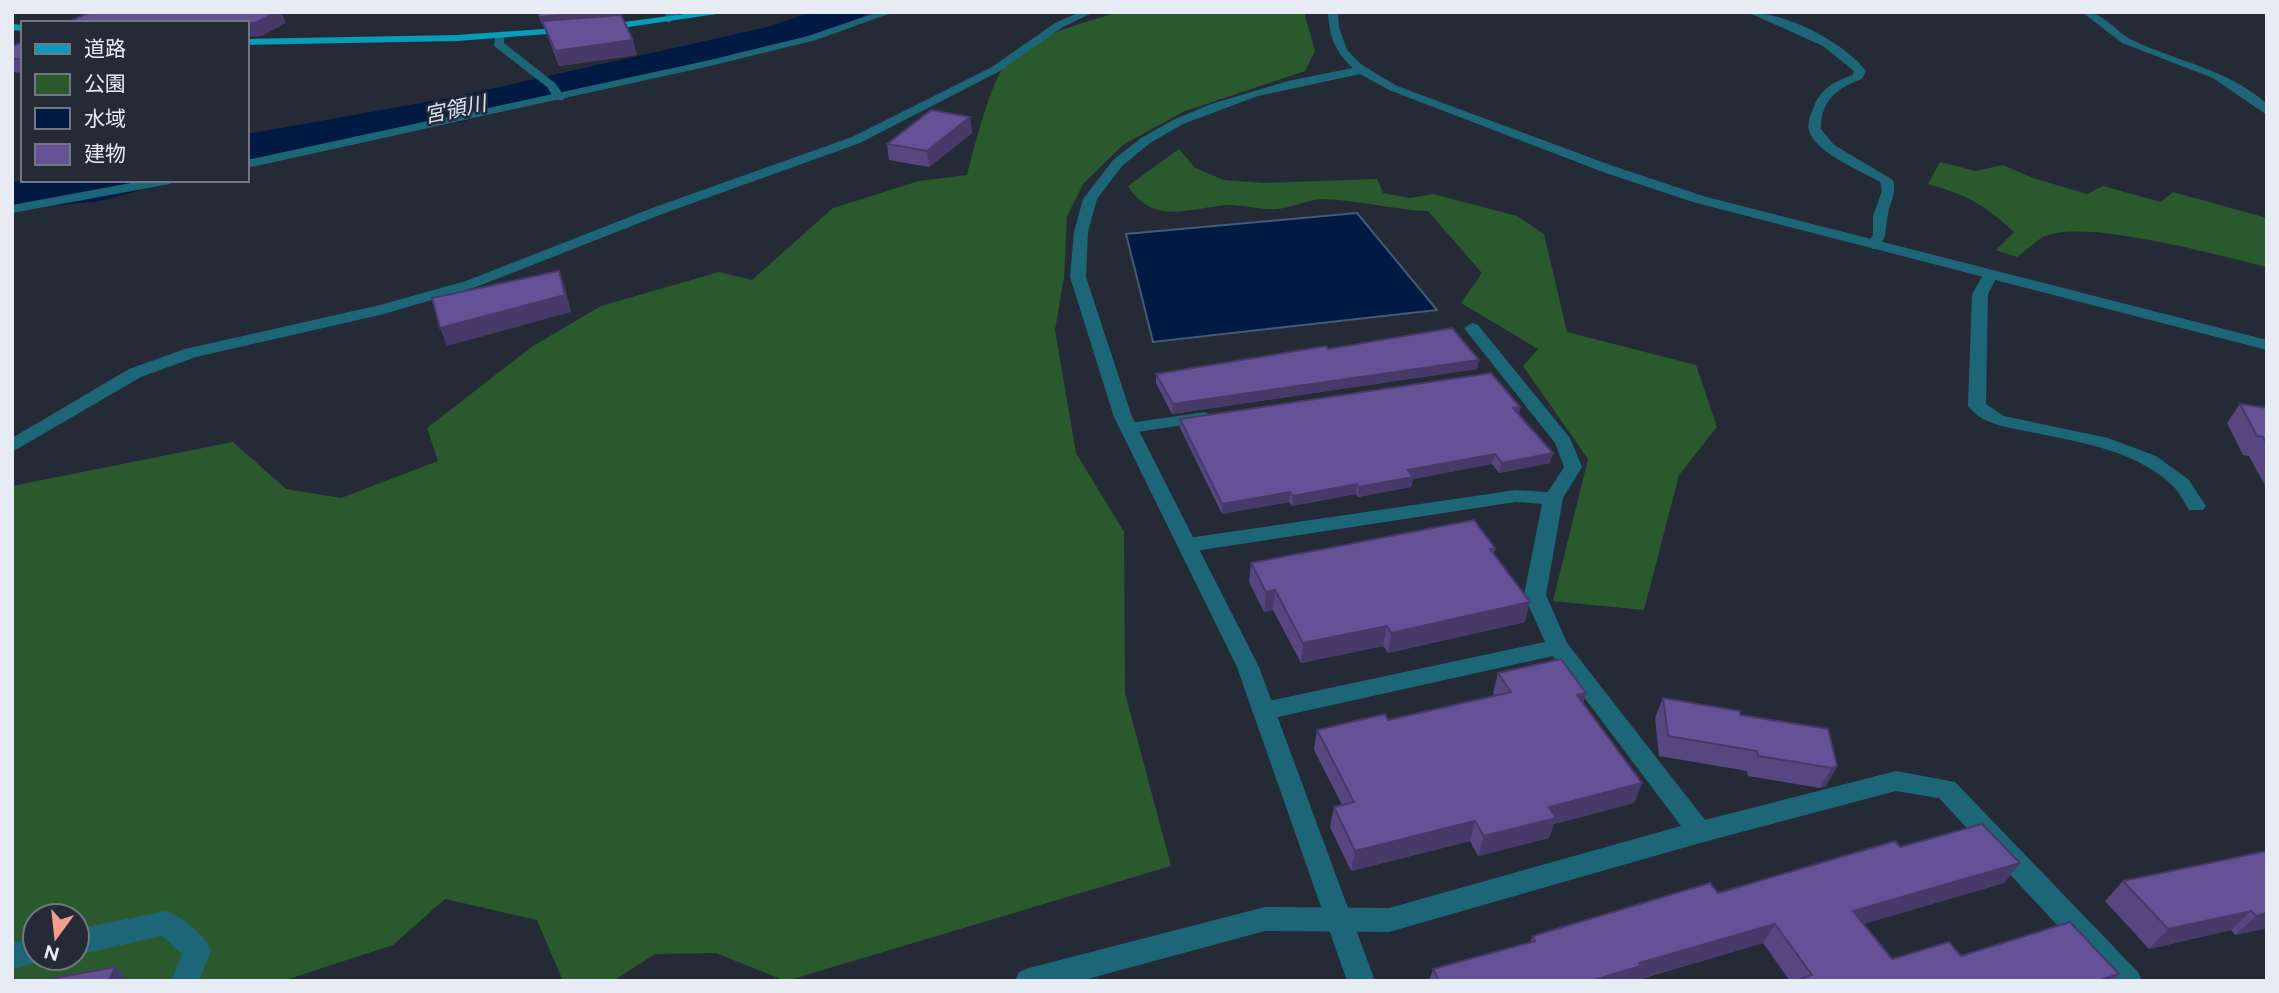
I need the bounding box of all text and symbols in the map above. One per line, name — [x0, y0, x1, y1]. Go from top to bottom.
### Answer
legend — [21, 21, 248, 182]
text: 道路 — [84, 36, 126, 61]
text: 公園 — [84, 71, 126, 96]
water label: 宮領川 — [422, 90, 490, 128]
text: 水域 — [84, 106, 126, 131]
text: 建物 — [84, 141, 126, 166]
north arrow — [21, 902, 91, 972]
text: N — [42, 940, 62, 966]

